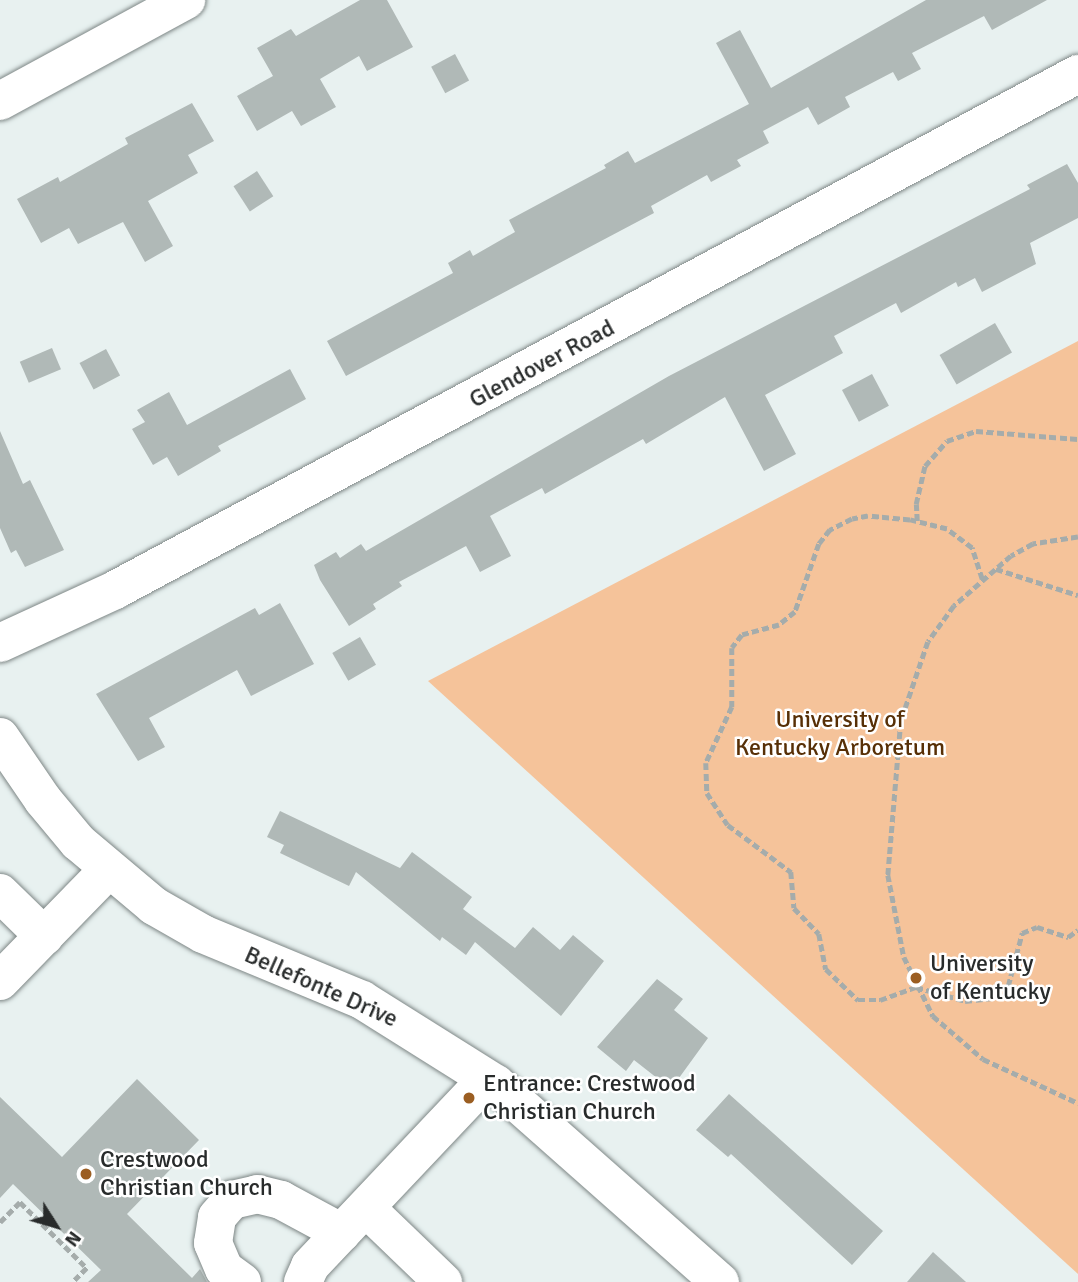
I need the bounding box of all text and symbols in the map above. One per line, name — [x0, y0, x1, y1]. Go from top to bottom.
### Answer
street label: Glendover Road — [464, 314, 620, 414]
park label: University of Kentucky Arboretum — [735, 706, 945, 762]
street label: Bellefonte Drive — [240, 940, 402, 1034]
place label: University of Kentucky — [930, 950, 1051, 1006]
marker: University of Kentucky — [908, 970, 924, 986]
place label: Entrance: Crestwood Christian Church — [483, 1070, 696, 1126]
marker: Entrance: Crestwood Christian Church — [461, 1090, 477, 1106]
place label: Crestwood Christian Church — [100, 1146, 273, 1202]
marker: Crestwood Christian Church — [78, 1166, 94, 1182]
north arrow — [21, 1191, 91, 1261]
text: N — [59, 1226, 86, 1251]

